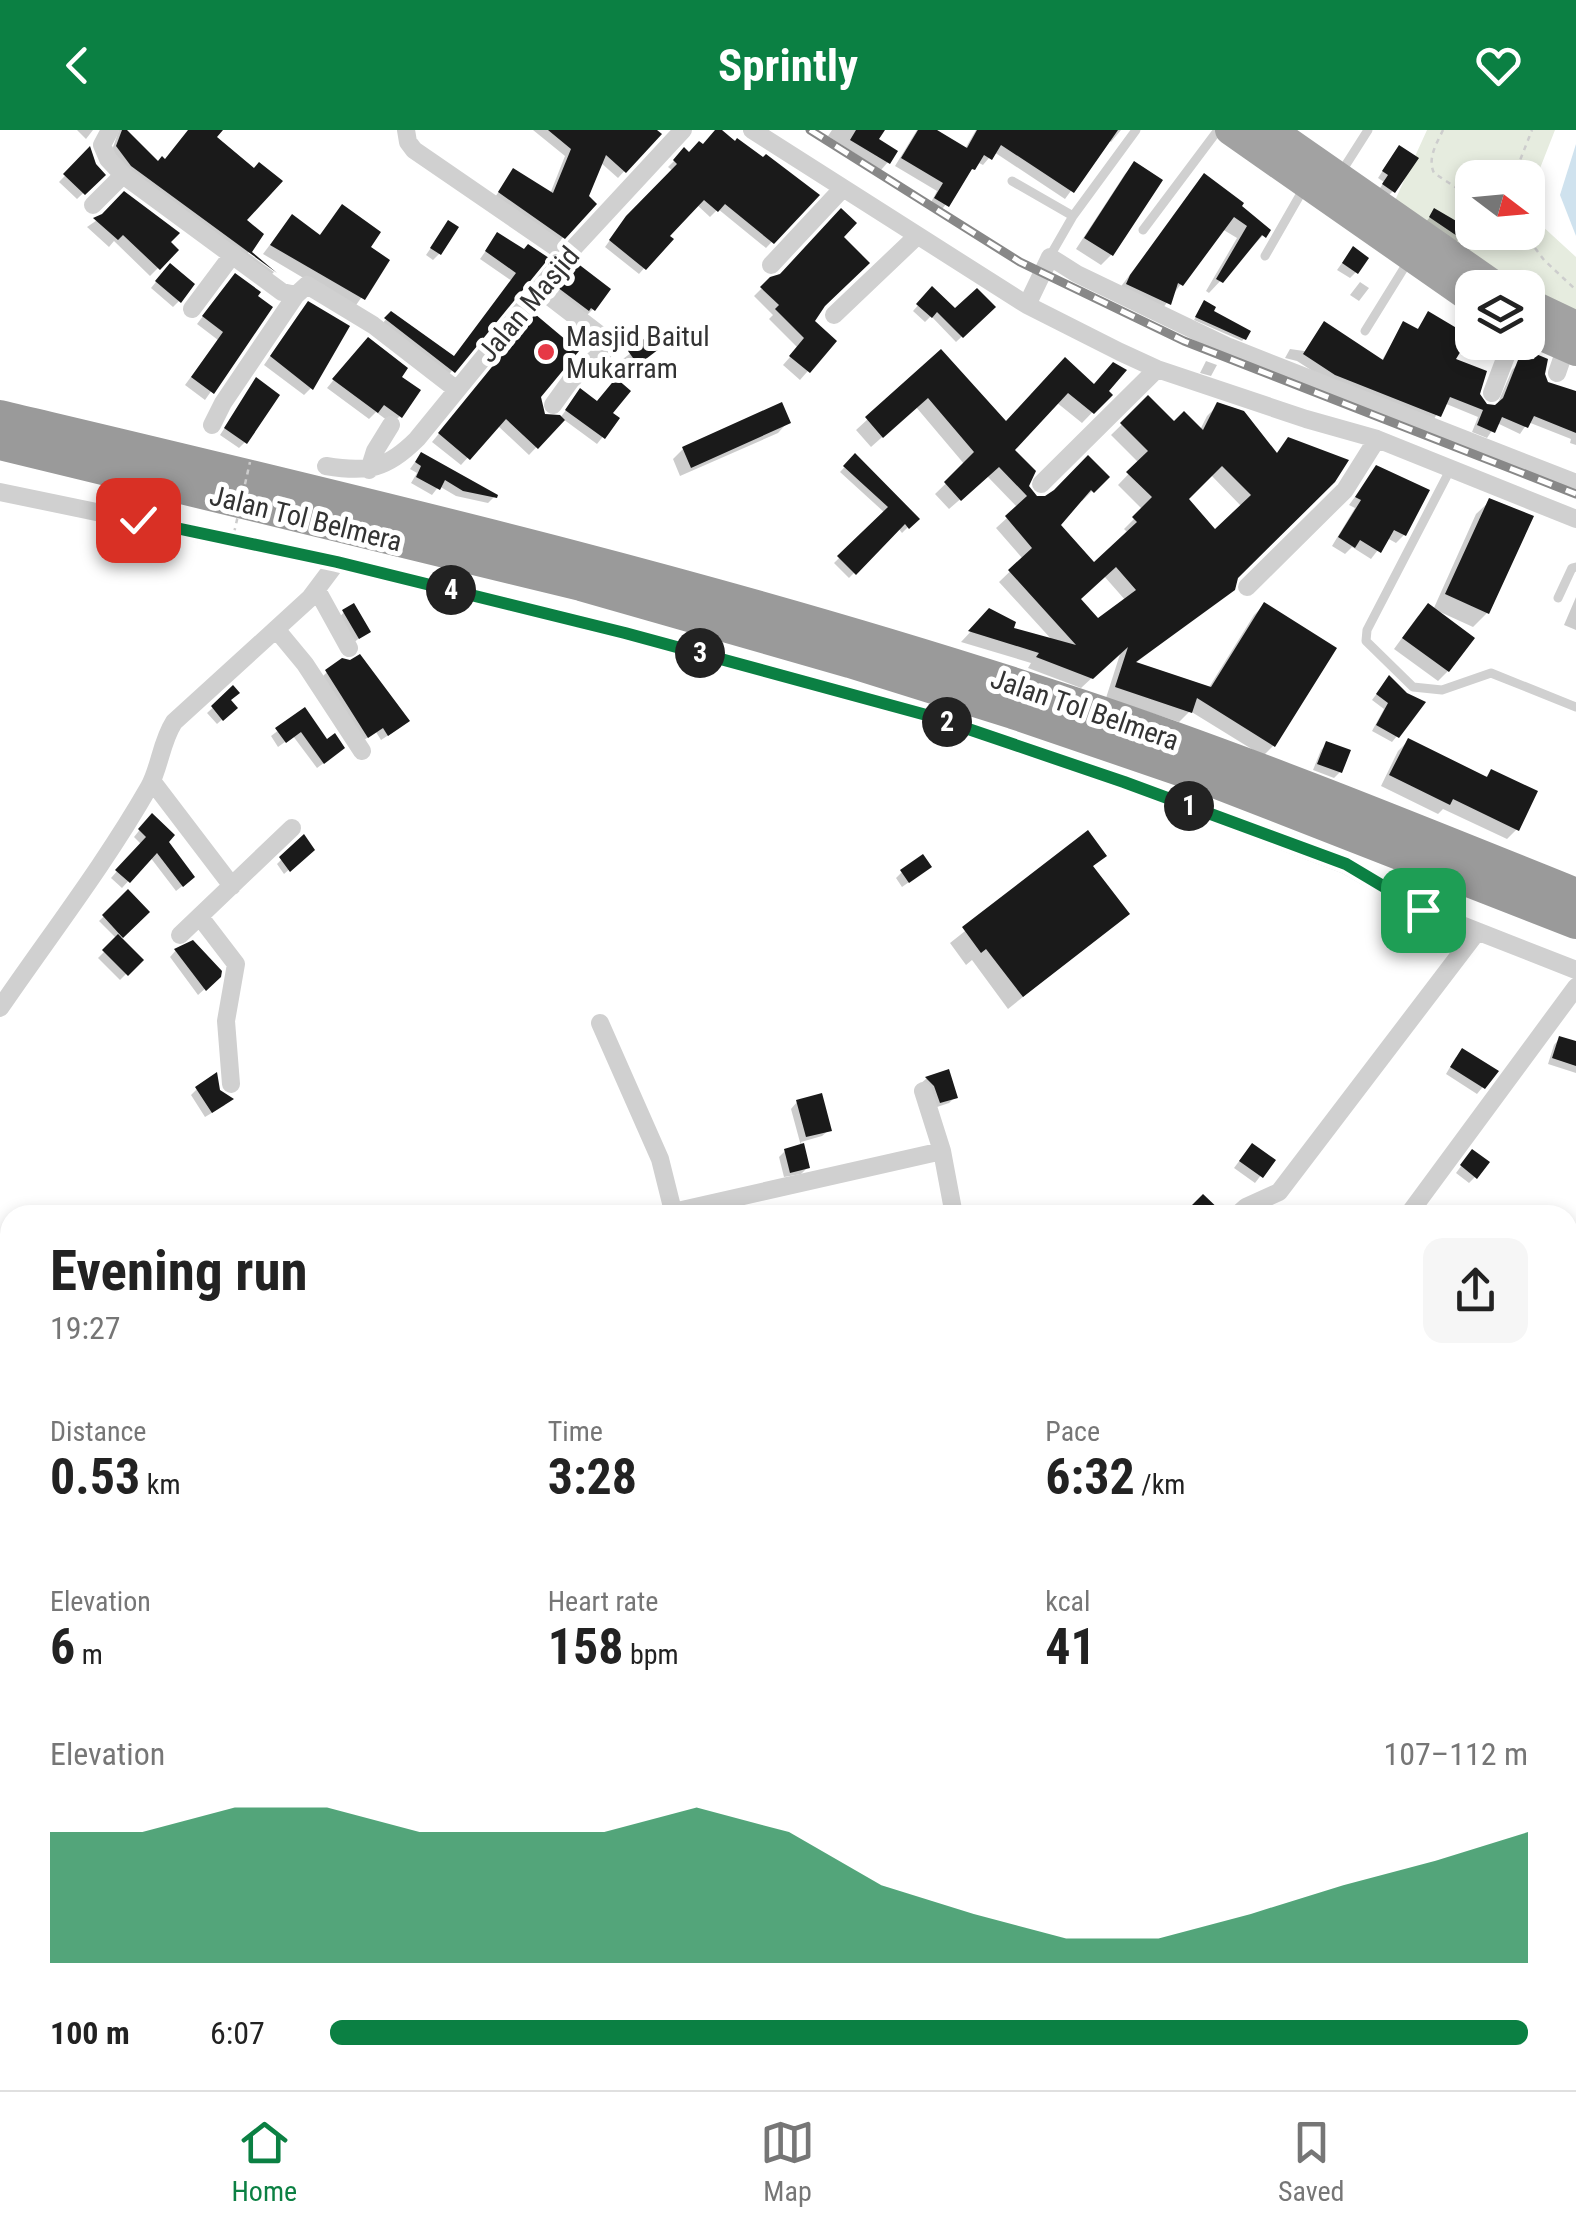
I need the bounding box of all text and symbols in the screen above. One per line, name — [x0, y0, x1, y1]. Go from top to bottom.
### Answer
icon: back — [50, 38, 105, 93]
icon: heart — [1471, 38, 1526, 93]
text: Sprintly — [718, 39, 858, 92]
north arrow — [1455, 160, 1545, 250]
map controls — [1455, 160, 1545, 360]
street label: Jalan Masjid — [471, 240, 586, 369]
button: layers — [1455, 270, 1545, 360]
place label: Masjid Baitul Mukarram — [566, 320, 710, 385]
marker: Masjid Baitul Mukarram — [535, 341, 557, 363]
pin — [96, 478, 181, 563]
street label: Jalan Tol Belmera — [206, 479, 405, 558]
icon: check — [111, 493, 166, 548]
pin: 4 — [426, 565, 476, 615]
text: 4 — [444, 573, 458, 606]
pin: 3 — [675, 628, 725, 678]
text: 3 — [693, 636, 707, 669]
street label: Jalan Tol Belmera — [986, 662, 1183, 757]
pin: 2 — [922, 697, 972, 747]
text: 2 — [940, 705, 954, 738]
pin: 1 — [1164, 781, 1214, 831]
text: 1 — [1182, 789, 1196, 822]
pin — [1381, 868, 1466, 953]
icon: arrive — [1396, 883, 1451, 938]
button: share — [1423, 1238, 1528, 1343]
text: Evening run — [50, 1239, 308, 1303]
text: 19:27 — [50, 1309, 121, 1347]
text: Distance — [50, 1415, 147, 1448]
text: Time — [548, 1415, 603, 1448]
text: Pace — [1045, 1415, 1100, 1448]
text: 0.53 — [50, 1448, 140, 1506]
text: 3:28 — [548, 1448, 637, 1506]
text: 6:32 — [1045, 1448, 1135, 1506]
text: km — [140, 1468, 180, 1501]
text: /km — [1135, 1468, 1185, 1501]
text: Elevation — [50, 1585, 151, 1618]
text: Heart rate — [548, 1585, 658, 1618]
text: kcal — [1045, 1585, 1090, 1618]
text: 6 — [50, 1618, 75, 1676]
text: 158 — [548, 1618, 623, 1676]
text: 41 — [1045, 1618, 1096, 1676]
text: m — [75, 1638, 103, 1671]
text: bpm — [623, 1638, 679, 1671]
text: Elevation — [50, 1735, 165, 1773]
text: 107–112 m — [1383, 1735, 1528, 1773]
text: 100 m — [50, 2014, 130, 2052]
text: 6:07 — [210, 2014, 265, 2052]
tab: Home — [231, 2115, 297, 2208]
tab: Map — [760, 2115, 815, 2208]
tab: Saved — [1278, 2115, 1345, 2208]

